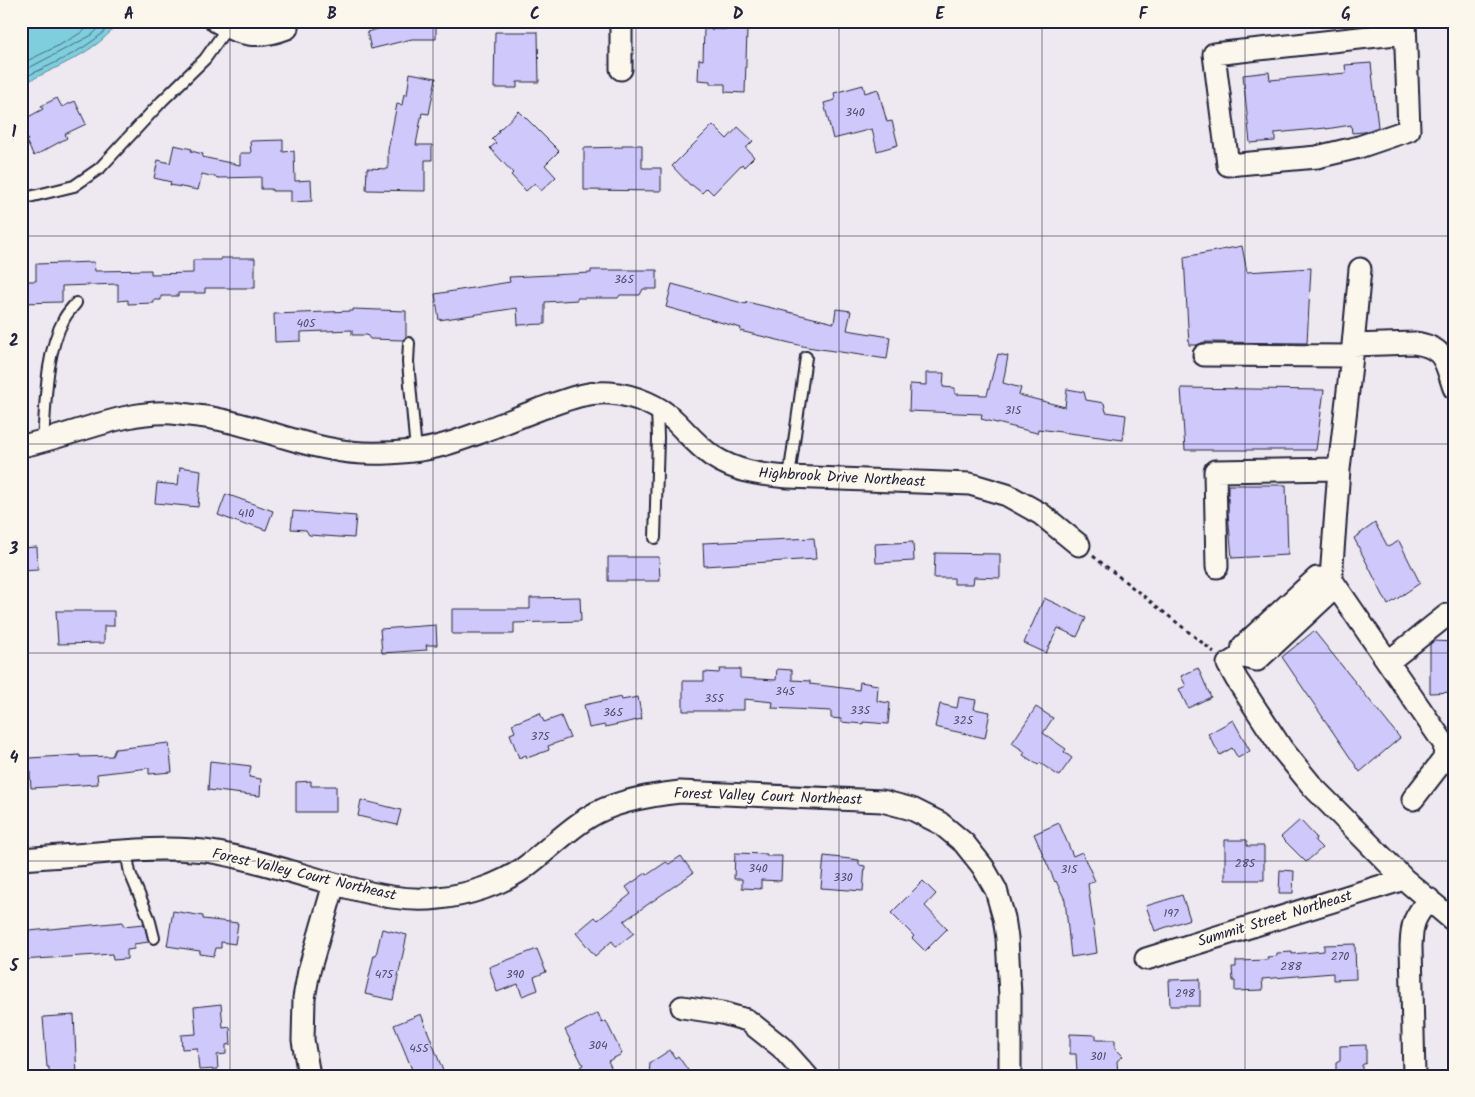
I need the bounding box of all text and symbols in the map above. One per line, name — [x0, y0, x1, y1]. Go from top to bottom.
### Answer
text: A — [124, 2, 134, 27]
text: B — [327, 2, 337, 27]
text: C — [530, 2, 540, 27]
text: D — [733, 2, 744, 27]
text: E — [936, 2, 946, 27]
text: F — [1139, 2, 1149, 27]
text: G — [1341, 2, 1351, 27]
house number: 340 — [845, 103, 865, 122]
text: 1 — [12, 120, 17, 145]
house number: 365 — [614, 270, 636, 289]
house number: 405 — [296, 314, 317, 333]
text: 2 — [9, 329, 19, 354]
house number: 315 — [1004, 401, 1023, 420]
street label: Highbrook Drive Northeast — [758, 462, 926, 494]
house number: 410 — [238, 504, 254, 523]
text: 3 — [9, 537, 19, 562]
house number: 345 — [775, 682, 797, 701]
house number: 355 — [704, 689, 725, 708]
house number: 335 — [850, 701, 872, 720]
house number: 365 — [603, 703, 625, 722]
house number: 325 — [953, 711, 975, 730]
house number: 375 — [531, 727, 551, 746]
text: 4 — [10, 746, 19, 771]
street label: Forest Valley Court Northeast — [674, 782, 863, 812]
street label: Forest Valley Court Northeast — [210, 842, 399, 908]
house number: 285 — [1235, 854, 1257, 873]
house number: 340 — [748, 859, 768, 878]
house number: 315 — [1060, 860, 1079, 879]
house number: 330 — [833, 868, 853, 887]
street label: Summit Street Northeast — [1195, 884, 1355, 954]
house number: 197 — [1163, 904, 1179, 923]
house number: 270 — [1331, 947, 1349, 966]
text: 5 — [9, 954, 20, 979]
house number: 288 — [1280, 957, 1302, 976]
house number: 475 — [375, 965, 395, 984]
house number: 390 — [506, 965, 524, 984]
house number: 298 — [1175, 984, 1196, 1003]
house number: 304 — [588, 1036, 608, 1055]
house number: 455 — [409, 1039, 430, 1058]
house number: 301 — [1090, 1047, 1107, 1066]

